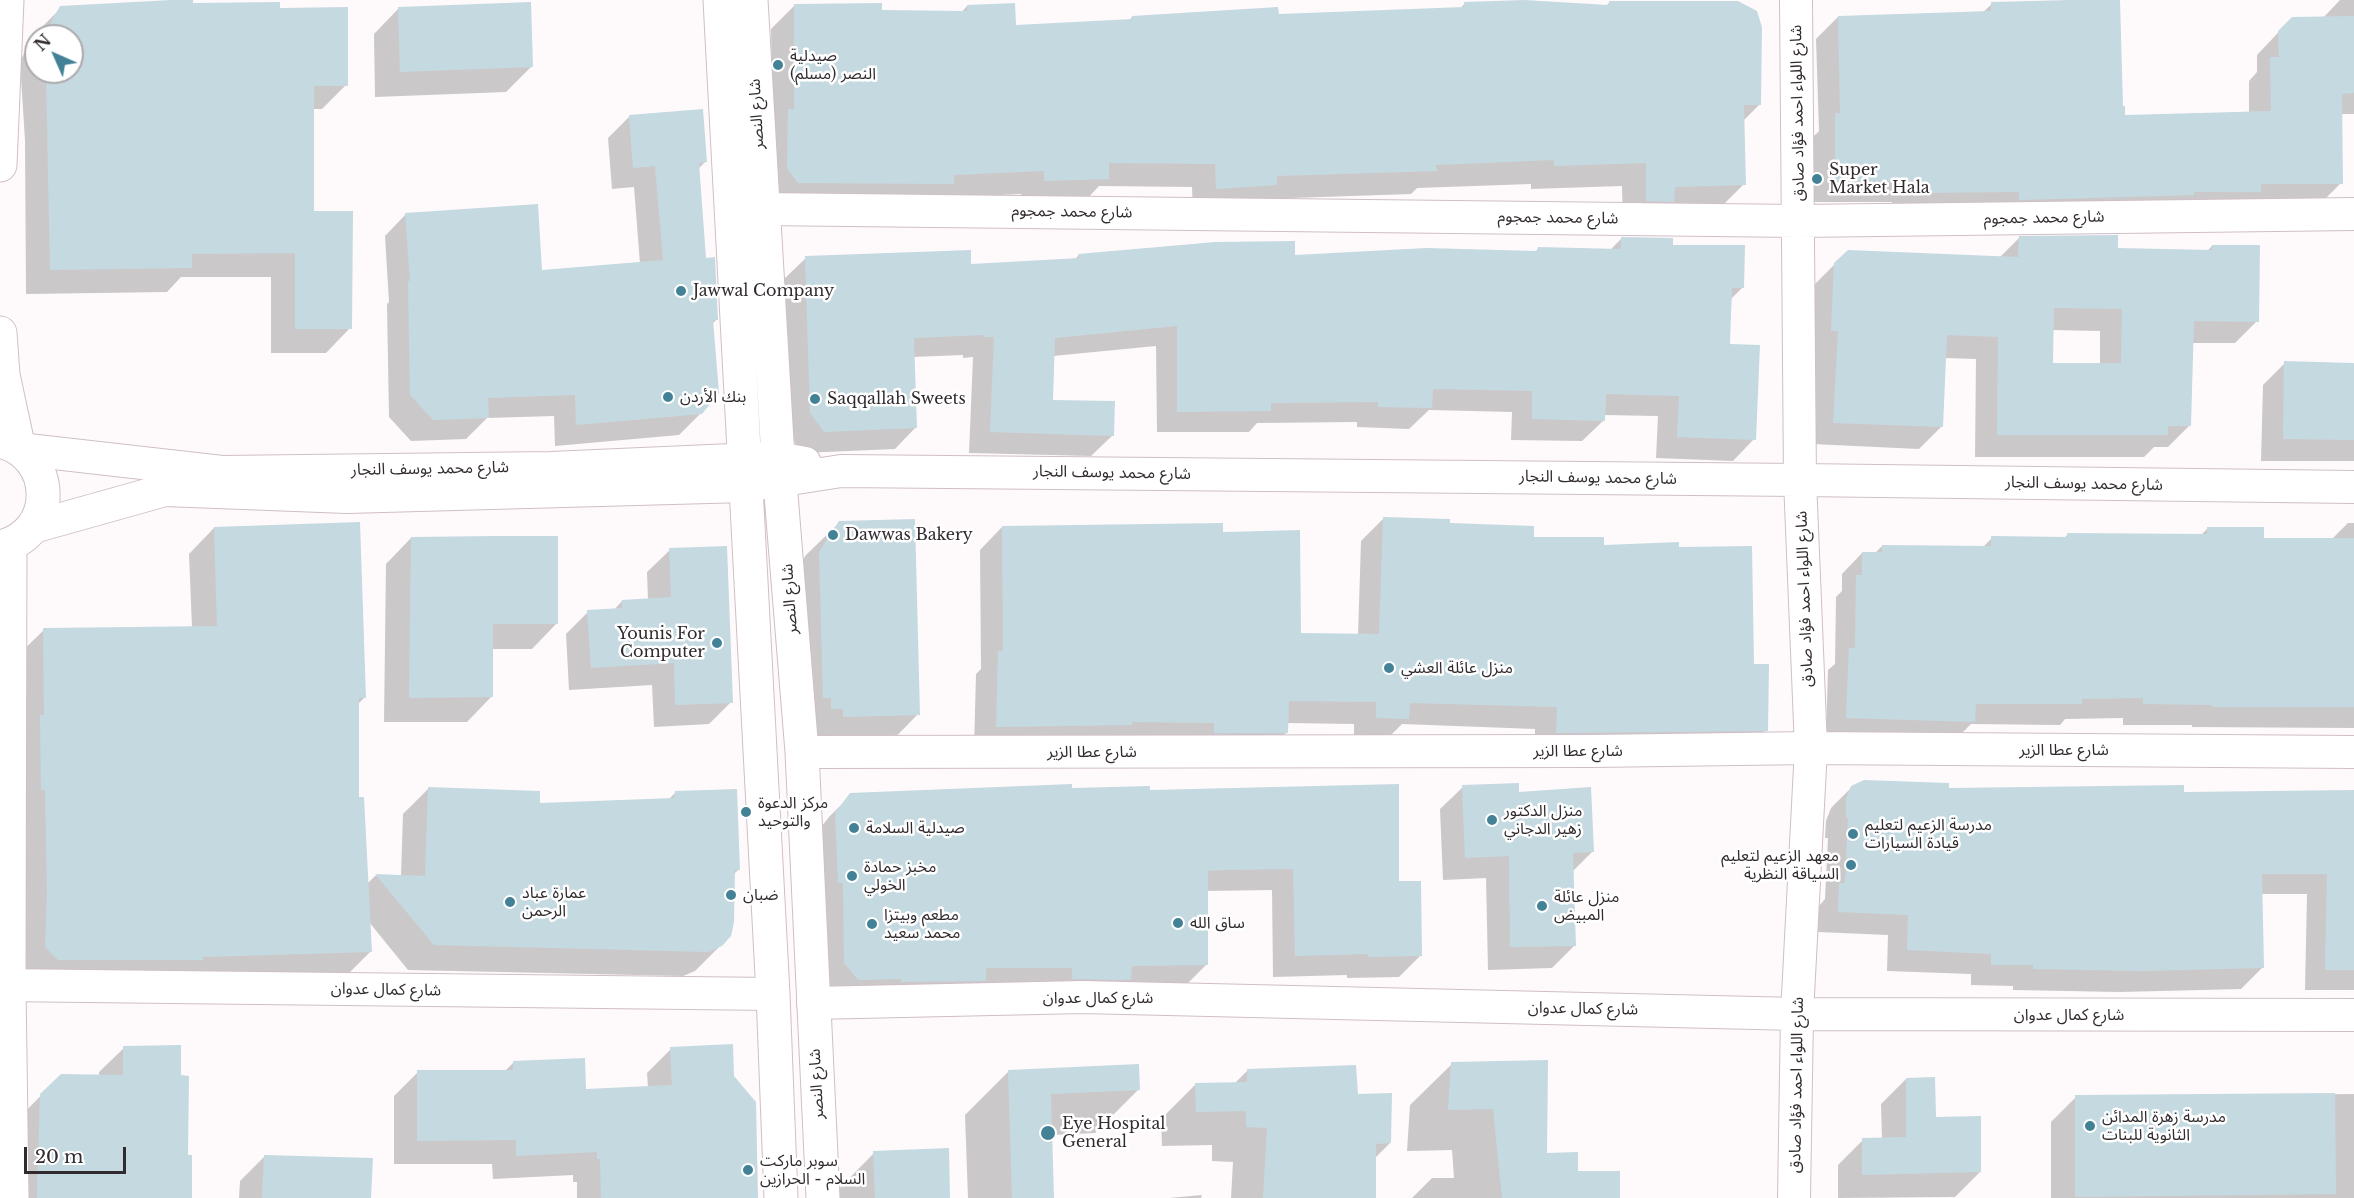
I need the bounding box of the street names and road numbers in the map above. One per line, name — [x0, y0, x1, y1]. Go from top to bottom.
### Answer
street label: شارع اللواء احمد فؤاد صادق — [1787, 25, 1809, 201]
street label: شارع النصر — [746, 78, 768, 150]
street label: شارع محمد جمجوم — [1011, 201, 1133, 223]
street label: شارع محمد جمجوم — [1497, 207, 1619, 229]
street label: شارع محمد جمجوم — [1983, 207, 2105, 229]
street label: شارع محمد يوسف النجار — [351, 458, 509, 480]
street label: شارع محمد يوسف النجار — [1033, 462, 1191, 484]
street label: شارع محمد يوسف النجار — [1519, 467, 1677, 489]
street label: شارع محمد يوسف النجار — [2005, 473, 2163, 495]
street label: شارع اللواء احمد فؤاد صادق — [1792, 510, 1818, 688]
street label: شارع النصر — [778, 563, 802, 635]
street label: شارع عطا الزير — [2019, 740, 2109, 760]
street label: شارع عطا الزير — [1533, 741, 1623, 761]
street label: شارع عطا الزير — [1047, 742, 1137, 762]
street label: شارع كمال عدوان — [331, 979, 441, 1001]
street label: شارع كمال عدوان — [1043, 988, 1153, 1008]
street label: شارع اللواء احمد فؤاد صادق — [1786, 997, 1808, 1173]
street label: شارع كمال عدوان — [1528, 998, 1638, 1020]
street label: شارع كمال عدوان — [2014, 1005, 2124, 1025]
street label: شارع النصر — [806, 1048, 828, 1120]

